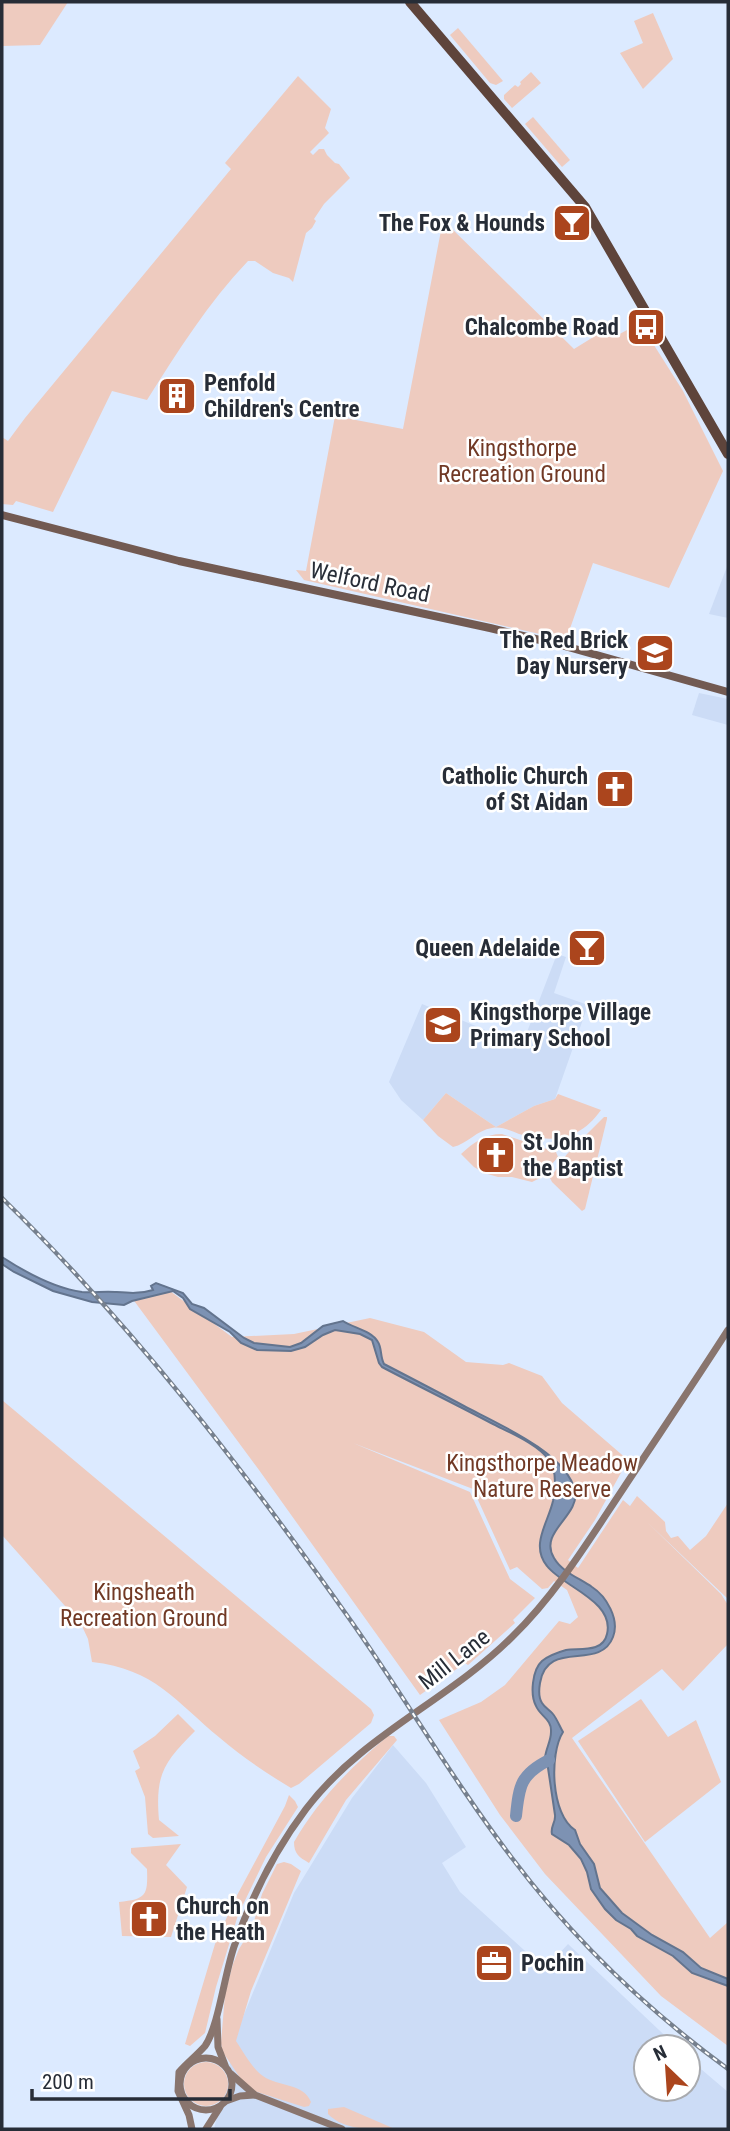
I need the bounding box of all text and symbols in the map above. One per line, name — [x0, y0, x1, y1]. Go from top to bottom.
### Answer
bar icon: The Fox & Hounds — [551, 202, 593, 244]
place label: The Fox & Hounds — [379, 210, 545, 237]
bus stop icon: Chalcombe Road — [625, 306, 667, 348]
place label: Chalcombe Road — [465, 314, 619, 341]
place label: Penfold Children's Centre — [204, 370, 360, 423]
building icon: Penfold Children's Centre — [156, 375, 198, 417]
park label: Kingsthorpe Recreation Ground — [438, 435, 606, 488]
street label: Welford Road — [308, 557, 432, 608]
place label: The Red Brick Day Nursery — [500, 627, 629, 680]
school or university icon: The Red Brick Day Nursery — [634, 632, 676, 674]
place label: Catholic Church of St Aidan — [442, 763, 588, 816]
church icon: Catholic Church of St Aidan — [594, 768, 636, 810]
bar icon: Queen Adelaide — [566, 927, 608, 969]
place label: Queen Adelaide — [415, 935, 560, 962]
place label: Kingsthorpe Village Primary School — [470, 999, 651, 1052]
school or university icon: Kingsthorpe Village Primary School — [422, 1004, 464, 1046]
place label: St John the Baptist — [523, 1129, 623, 1182]
church icon: St John the Baptist — [475, 1134, 517, 1176]
park label: Kingsthorpe Meadow Nature Reserve — [446, 1450, 638, 1503]
park label: Kingsheath Recreation Ground — [60, 1579, 228, 1632]
street label: Mill Lane — [414, 1623, 495, 1695]
place label: Church on the Heath — [176, 1893, 269, 1946]
church icon: Church on the Heath — [128, 1898, 170, 1940]
office icon: Pochin — [473, 1942, 515, 1984]
place label: Pochin — [521, 1950, 584, 1977]
north arrow — [632, 2033, 702, 2103]
text: N — [650, 2040, 670, 2066]
scale bar — [32, 2058, 229, 2102]
text: 200 m — [42, 2070, 94, 2094]

